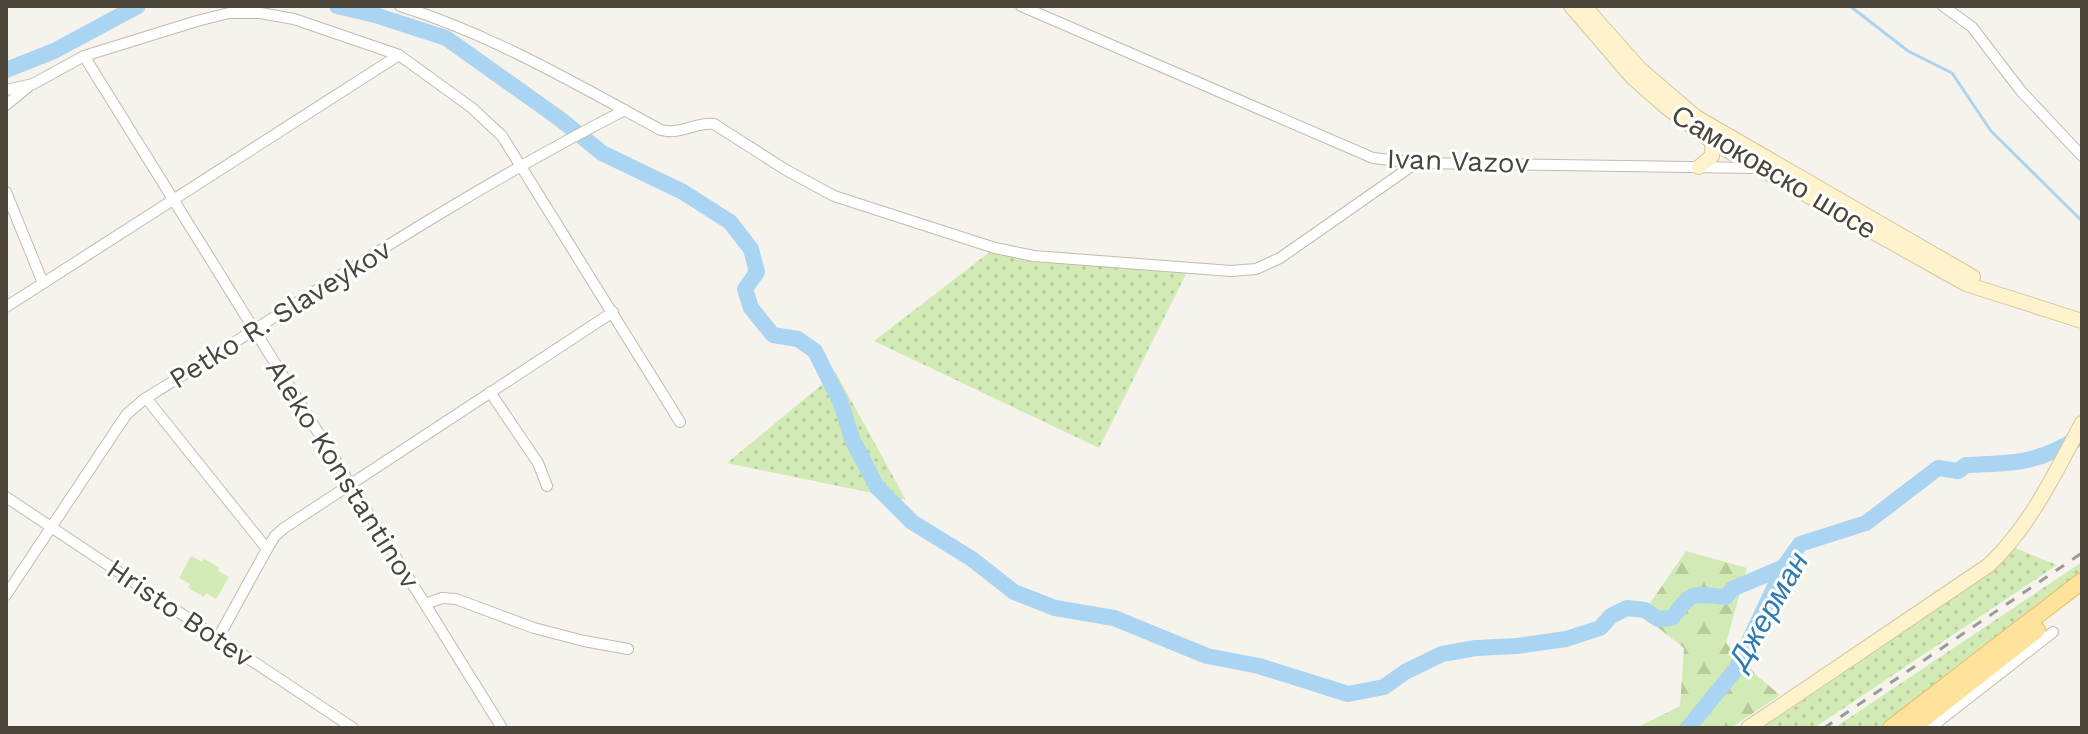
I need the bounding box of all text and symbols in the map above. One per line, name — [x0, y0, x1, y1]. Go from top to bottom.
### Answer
street label: Самоковско шосе — [1666, 98, 1882, 246]
street label: Ivan Vazov — [1386, 142, 1530, 180]
street label: Petko R. Slaveykov — [163, 232, 397, 395]
street label: Aleko Konstantinov — [259, 353, 427, 595]
water label: Джерман — [1719, 546, 1815, 677]
street label: Hristo Botev — [101, 552, 260, 674]

